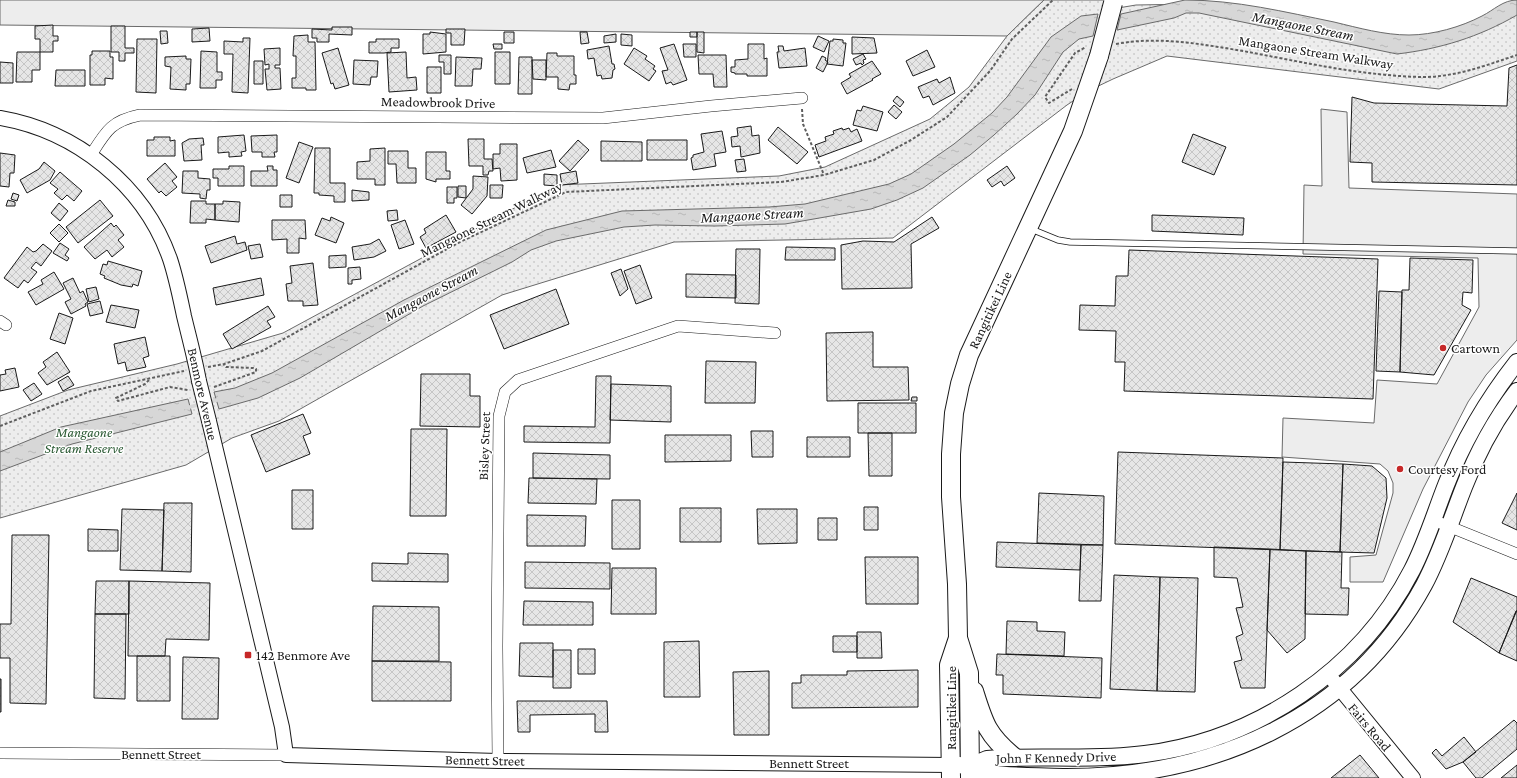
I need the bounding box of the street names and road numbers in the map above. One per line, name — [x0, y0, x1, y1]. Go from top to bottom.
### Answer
street label: Mangaone Stream Walkway — [1238, 32, 1395, 72]
street label: Meadowbrook Drive — [381, 93, 495, 111]
street label: Mangaone Stream Walkway — [417, 177, 565, 260]
street label: Rangitikei Line — [965, 269, 1015, 351]
street label: Benmore Avenue — [185, 346, 221, 442]
street label: Bisley Street — [475, 411, 493, 481]
street label: Rangitikei Line — [943, 666, 959, 750]
street label: Fairs Road — [1345, 700, 1395, 755]
street label: Bennett Street — [121, 746, 201, 762]
street label: John F Kennedy Drive — [994, 748, 1116, 766]
street label: Bennett Street — [445, 751, 525, 769]
street label: Bennett Street — [769, 755, 849, 771]

